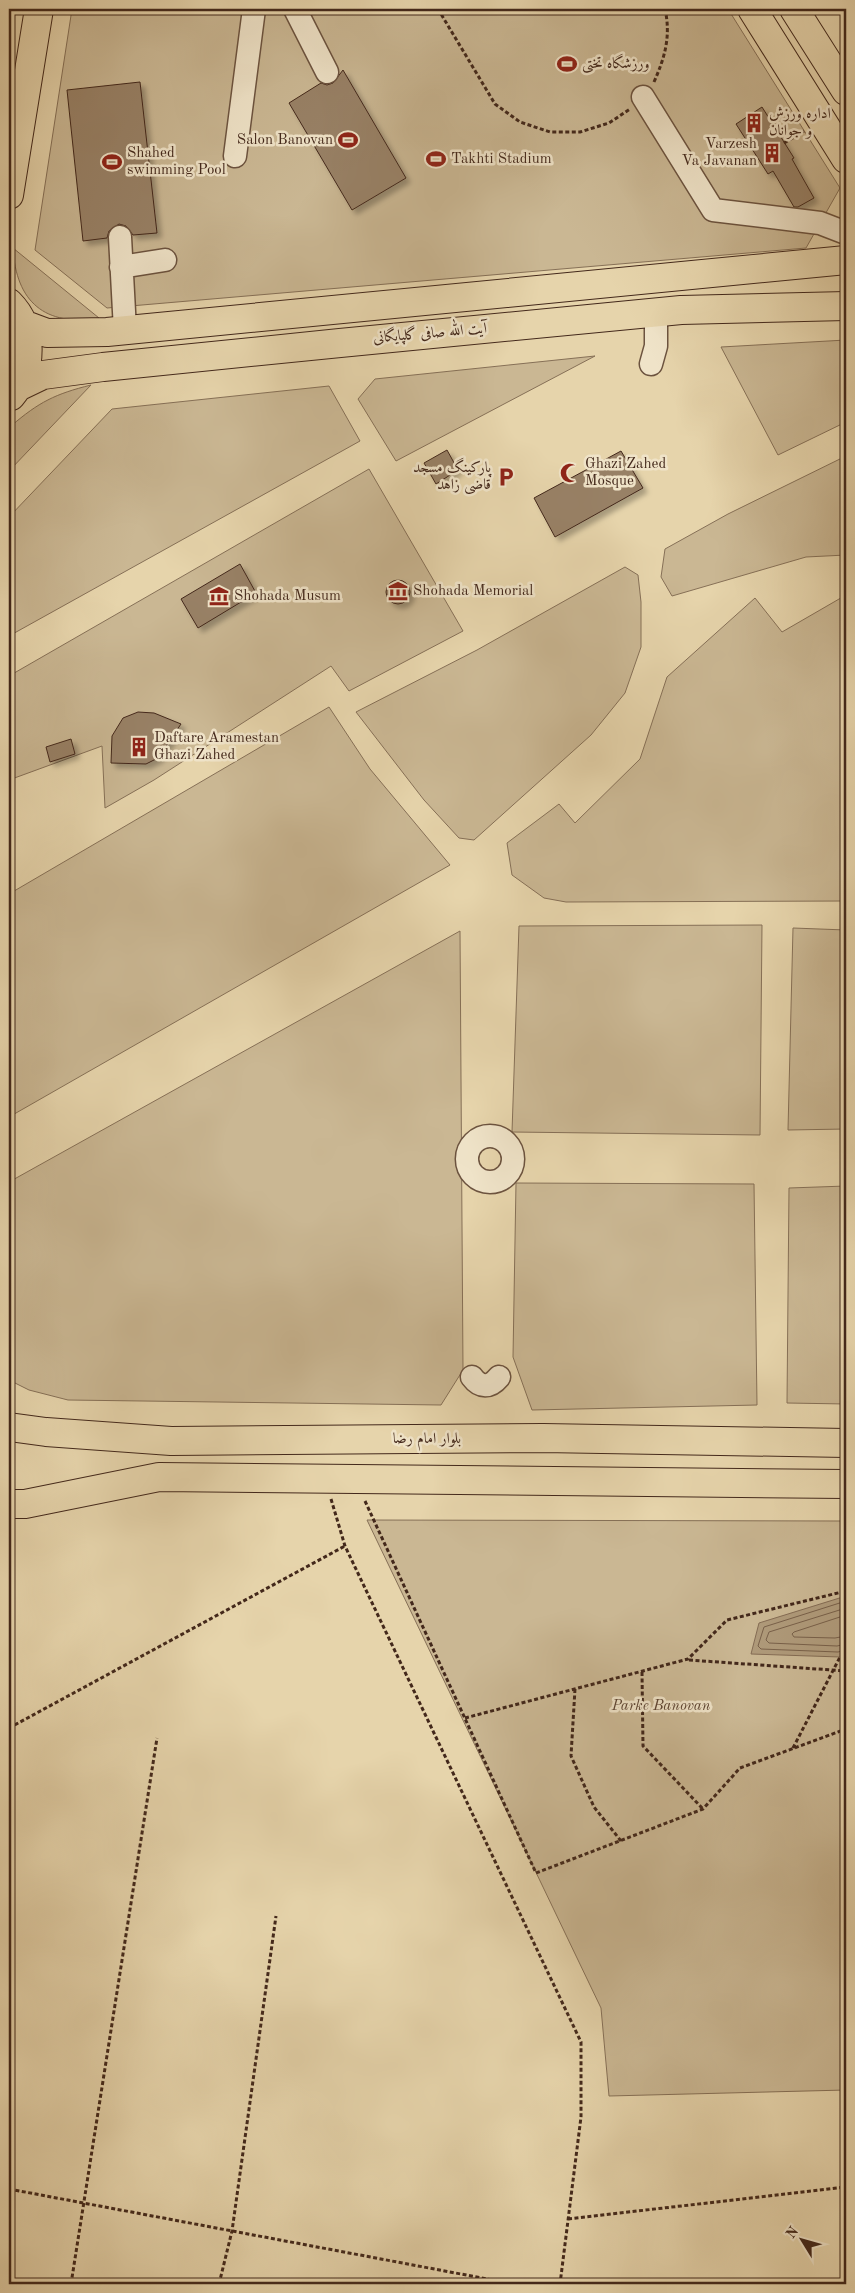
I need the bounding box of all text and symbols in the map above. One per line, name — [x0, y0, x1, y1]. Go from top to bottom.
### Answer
sports icon: ورزشگاه تختی — [556, 53, 578, 75]
place label: ورزشگاه تختی — [582, 53, 650, 74]
place label: اداره ورزش و جوانان — [769, 106, 831, 139]
building icon: اداره ورزش و جوانان — [743, 112, 765, 134]
sports icon: Salon Banovan — [337, 129, 359, 151]
place label: Salon Banovan — [237, 133, 333, 148]
place label: Varzesh Va Javanan — [681, 137, 757, 169]
building icon: Varzesh Va Javanan — [761, 142, 783, 164]
place label: Shahed swimming Pool — [127, 146, 226, 178]
sports icon: Takhti Stadium — [425, 148, 447, 170]
sports icon: Shahed swimming Pool — [101, 151, 123, 173]
place label: Takhti Stadium — [451, 152, 552, 167]
street label: آیت الله صافی گلپایگانی — [372, 315, 489, 347]
place label: پارکینگ مسجد قاضی زاهد — [413, 457, 492, 495]
place label: Ghazi Zahed Mosque — [585, 457, 666, 489]
mosque icon: Ghazi Zahed Mosque — [559, 462, 581, 484]
parking icon: پارکینگ مسجد قاضی زاهد — [495, 466, 517, 488]
museum icon: Shohada Memorial — [387, 580, 409, 602]
place label: Shohada Memorial — [413, 584, 533, 599]
museum icon: Shohada Musum — [208, 585, 230, 607]
place label: Shohada Musum — [234, 589, 341, 604]
place label: Daftare Aramestan Ghazi Zahed — [154, 731, 279, 763]
building icon: Daftare Aramestan Ghazi Zahed — [128, 736, 150, 758]
street label: بلوار امام رضا — [393, 1432, 461, 1451]
park label: Parke Banovan — [611, 1699, 711, 1714]
north arrow — [778, 2216, 828, 2266]
text: N — [784, 2224, 801, 2241]

